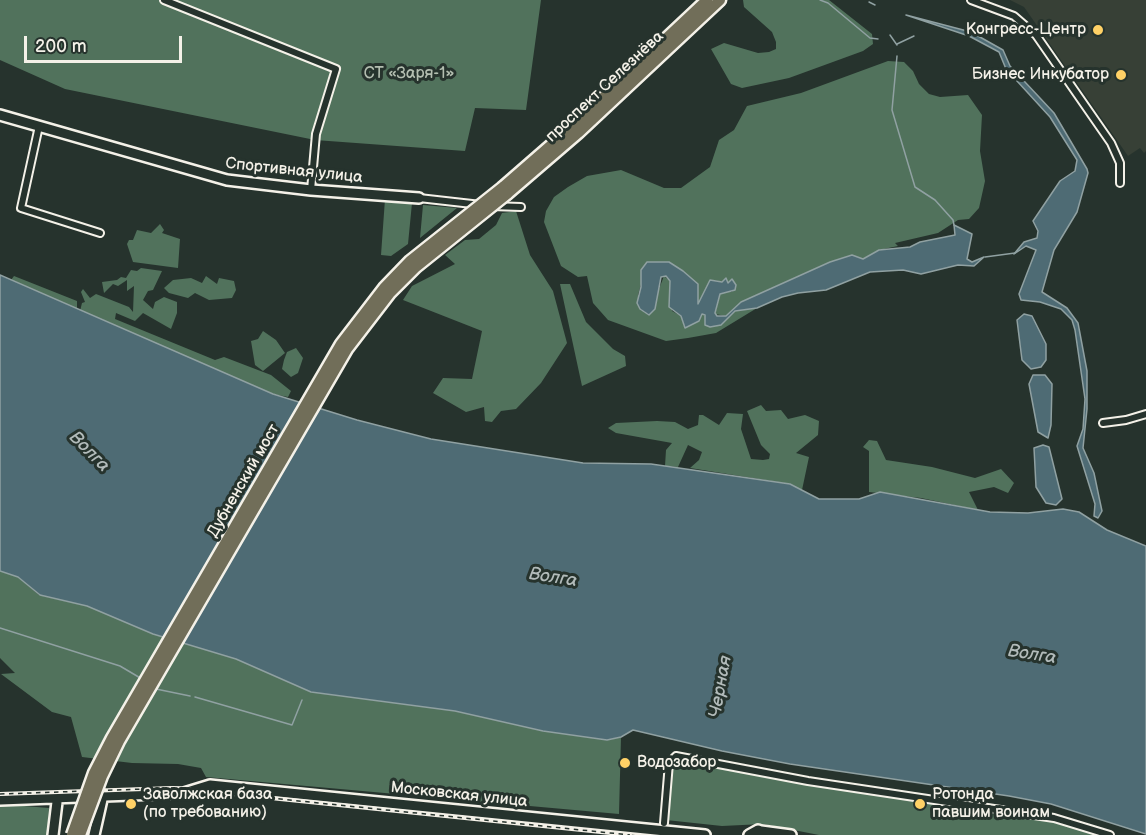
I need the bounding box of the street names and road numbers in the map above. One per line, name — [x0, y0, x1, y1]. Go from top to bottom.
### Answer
street label: проспект Селезнёва — [542, 27, 668, 147]
street label: Спортивная улица — [224, 154, 364, 188]
street label: Дубненский мост — [204, 421, 284, 541]
street label: Московская улица — [390, 778, 528, 812]

